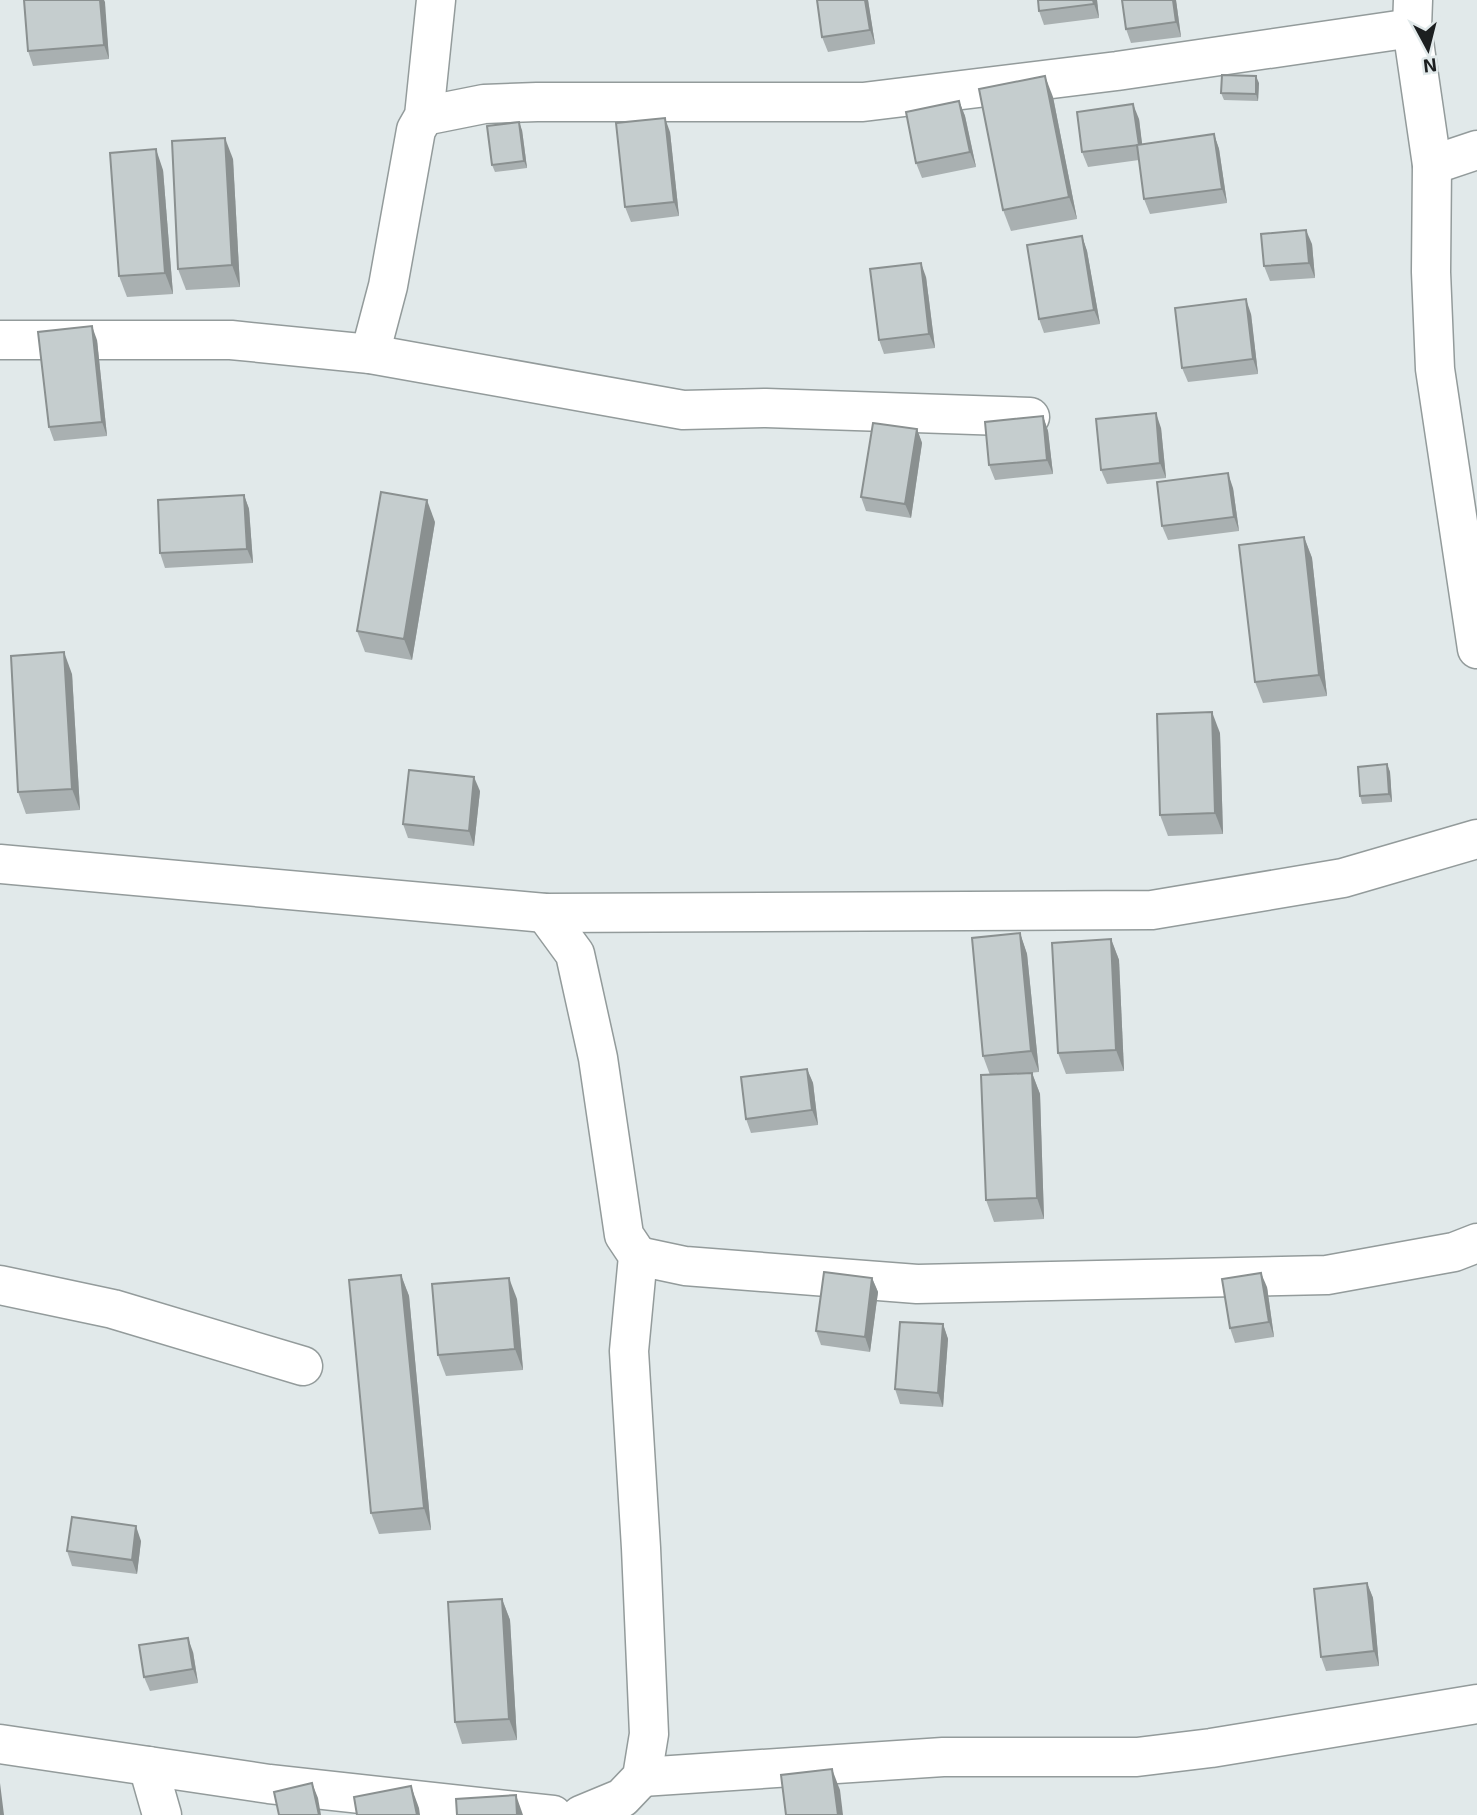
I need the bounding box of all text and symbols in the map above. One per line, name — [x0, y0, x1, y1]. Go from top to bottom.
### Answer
north arrow — [1393, 14, 1463, 84]
text: N — [1422, 54, 1438, 79]

